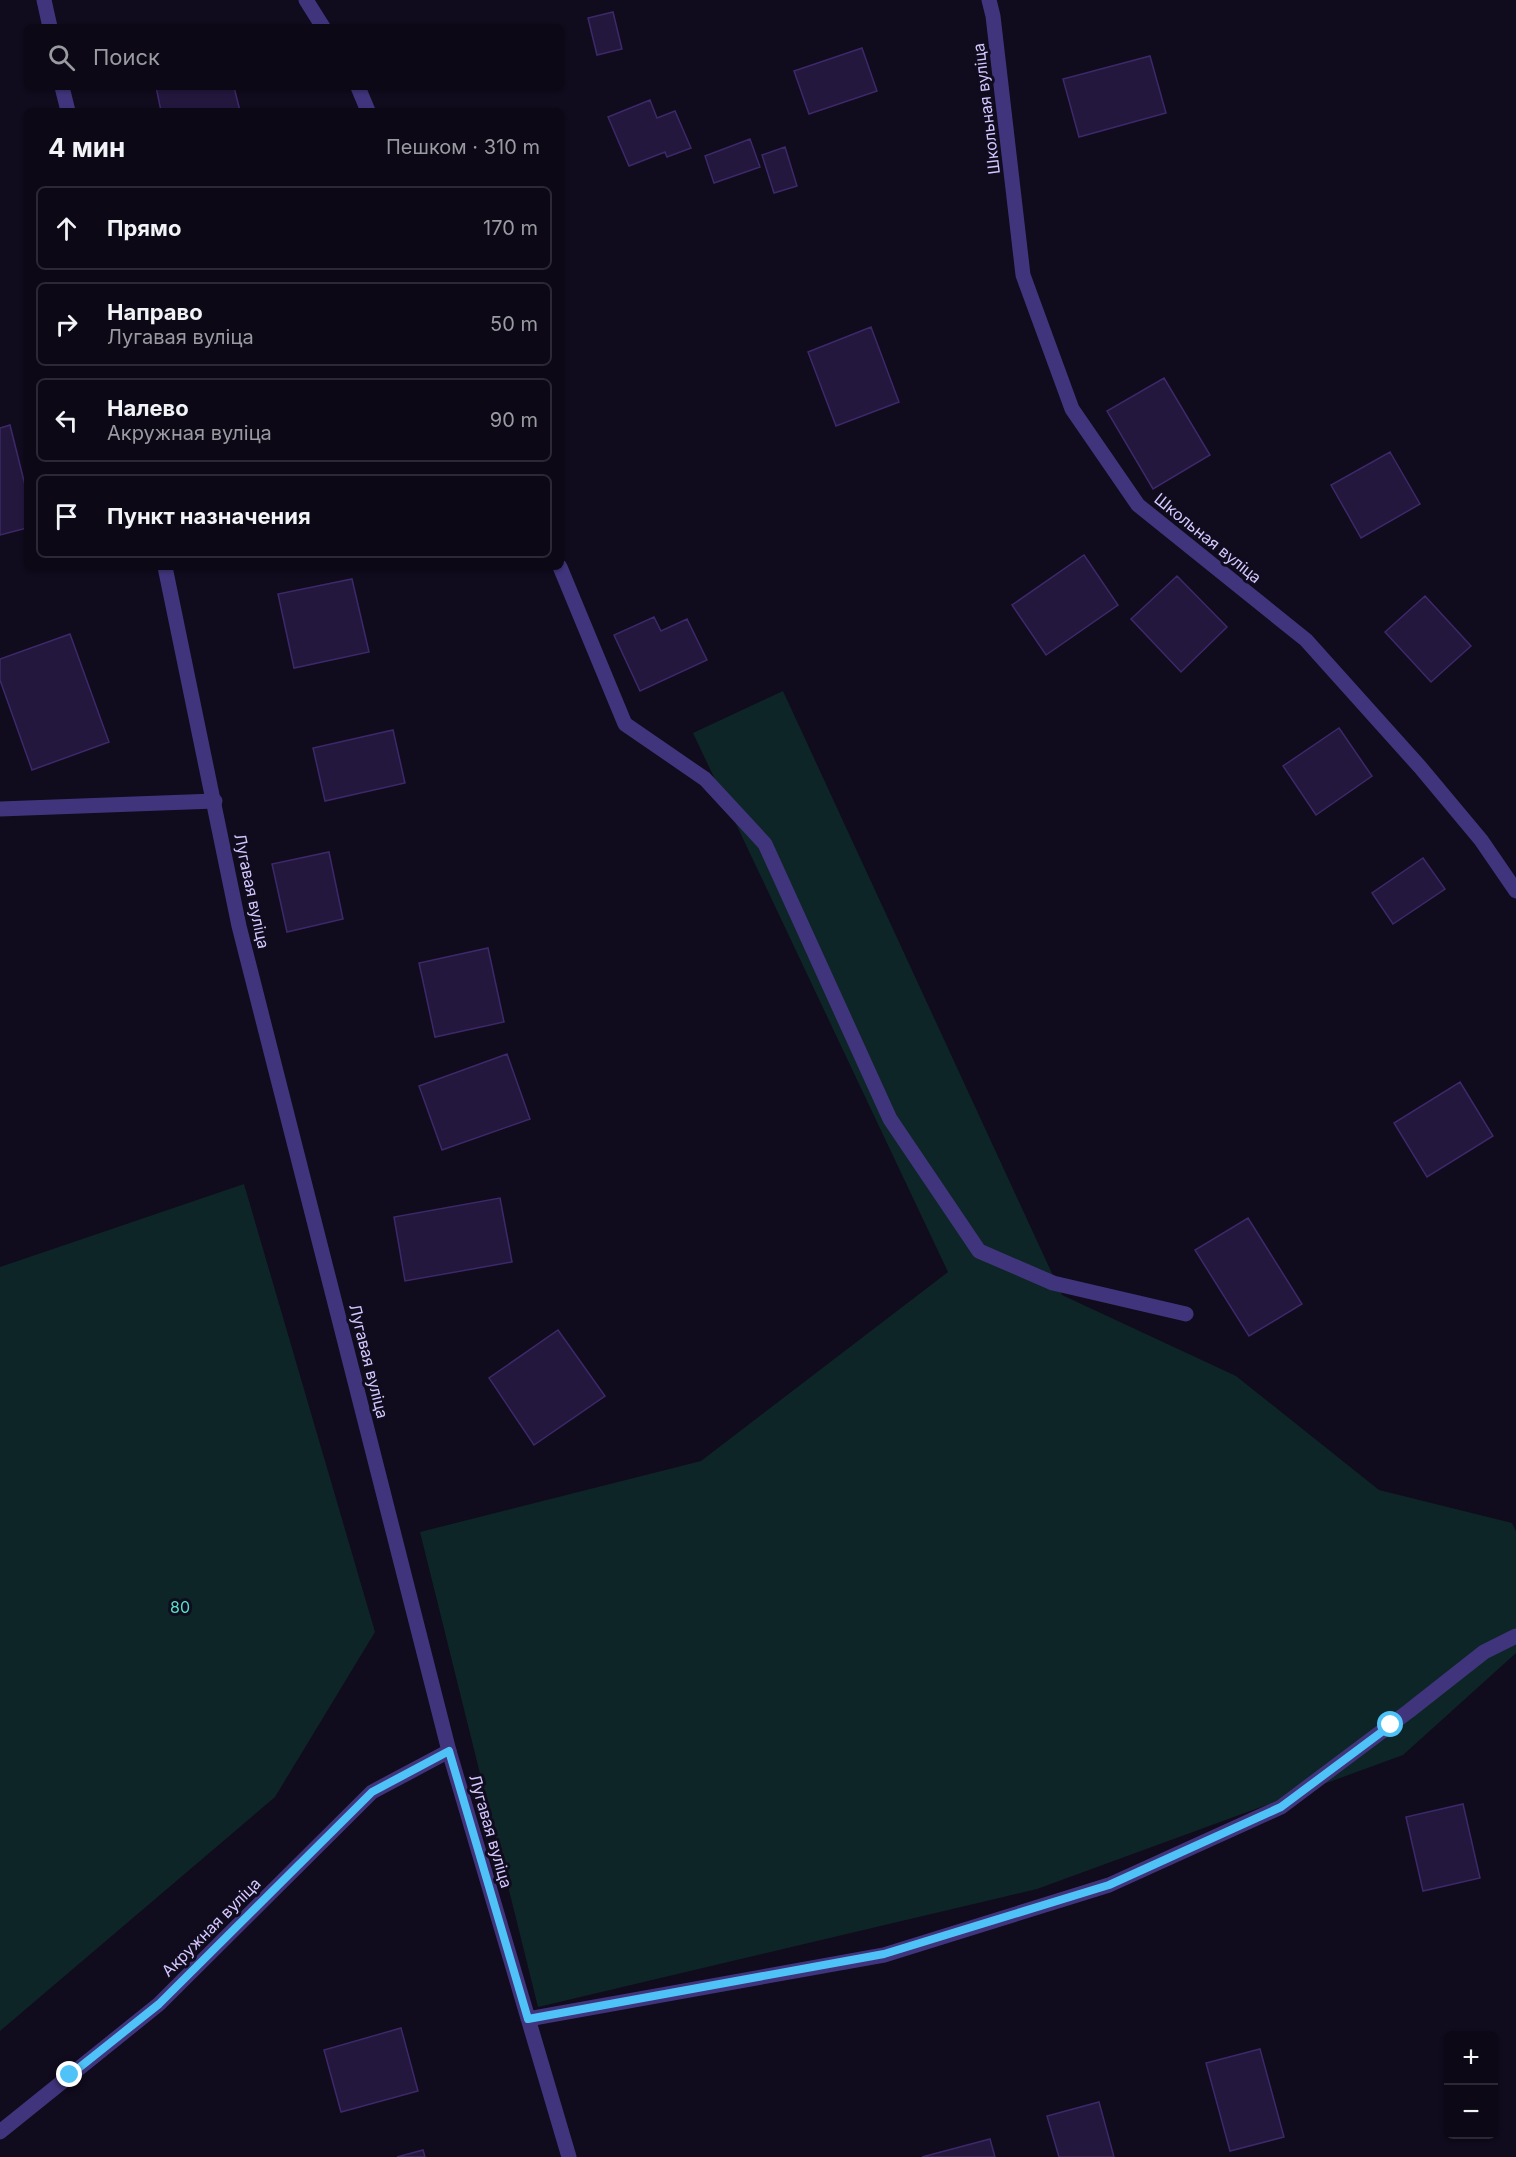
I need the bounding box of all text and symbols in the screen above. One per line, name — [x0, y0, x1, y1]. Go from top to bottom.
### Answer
search box — [24, 24, 564, 90]
icon: search — [45, 41, 78, 74]
street label: Школьная вуліца — [968, 42, 1004, 176]
text: Поиск — [93, 44, 160, 70]
text: 4 мин — [48, 132, 125, 163]
text: Пешком · 310 m — [386, 135, 540, 159]
icon: ahead — [50, 212, 83, 245]
text: Прямо — [107, 215, 181, 241]
text: 170 m — [483, 216, 538, 240]
text: Направо — [107, 299, 203, 325]
icon: right — [50, 308, 83, 341]
text: 50 m — [490, 312, 538, 336]
text: Лугавая вуліца — [107, 325, 254, 349]
text: Налево — [107, 395, 189, 421]
icon: left — [50, 404, 83, 437]
text: 90 m — [490, 408, 538, 432]
text: Акружная вуліца — [107, 421, 272, 445]
street label: Школьная вуліца — [1150, 489, 1266, 587]
icon: arrive — [50, 500, 83, 533]
text: Пункт назначения — [107, 503, 311, 529]
street label: Лугавая вуліца — [230, 832, 274, 950]
street label: Лугавая вуліца — [345, 1302, 393, 1420]
park label: 80 — [170, 1597, 190, 1617]
route start — [1377, 1711, 1403, 1737]
street label: Лугавая вуліца — [465, 1772, 517, 1890]
street label: Акружная вуліца — [157, 1873, 265, 1981]
map controls — [1444, 2031, 1498, 2139]
button: + — [1444, 2031, 1498, 2085]
route end — [56, 2061, 82, 2087]
button: − — [1444, 2085, 1498, 2139]

